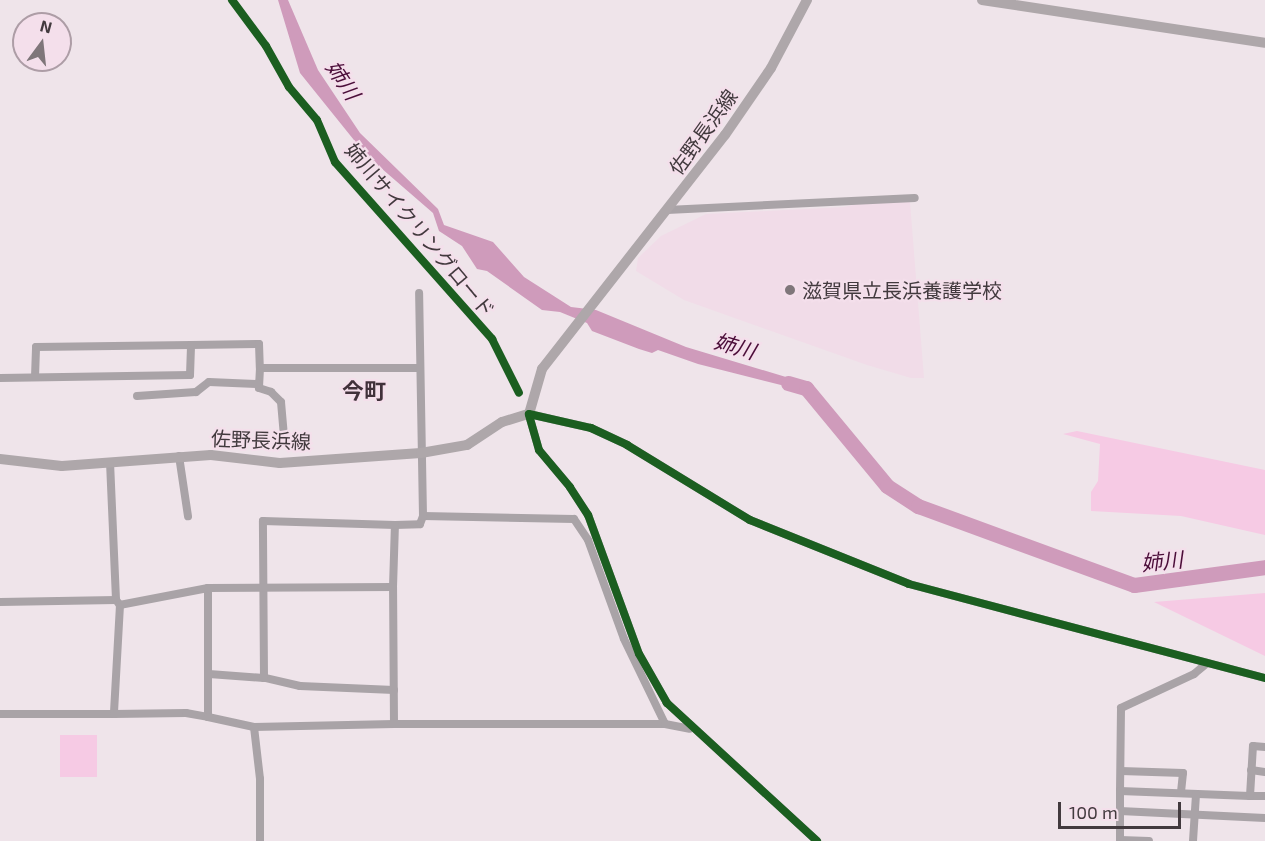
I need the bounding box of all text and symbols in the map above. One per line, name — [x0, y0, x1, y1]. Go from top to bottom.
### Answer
north arrow — [12, 12, 72, 72]
text: N — [38, 15, 54, 37]
water label: 姉川 — [321, 56, 365, 104]
street label: 佐野長浜線 — [664, 84, 742, 180]
street label: 姉川サイクリングロード — [340, 138, 500, 322]
place label: 滋賀県立長浜養護学校 — [802, 278, 1002, 302]
marker: 滋賀県立長浜養護学校 — [783, 283, 797, 297]
water label: 姉川 — [711, 328, 759, 364]
district label: 今町 — [342, 378, 386, 404]
street label: 佐野長浜線 — [211, 426, 311, 454]
water label: 姉川 — [1140, 546, 1184, 576]
scale bar — [1061, 790, 1184, 828]
text: 100 m — [1069, 801, 1118, 823]

